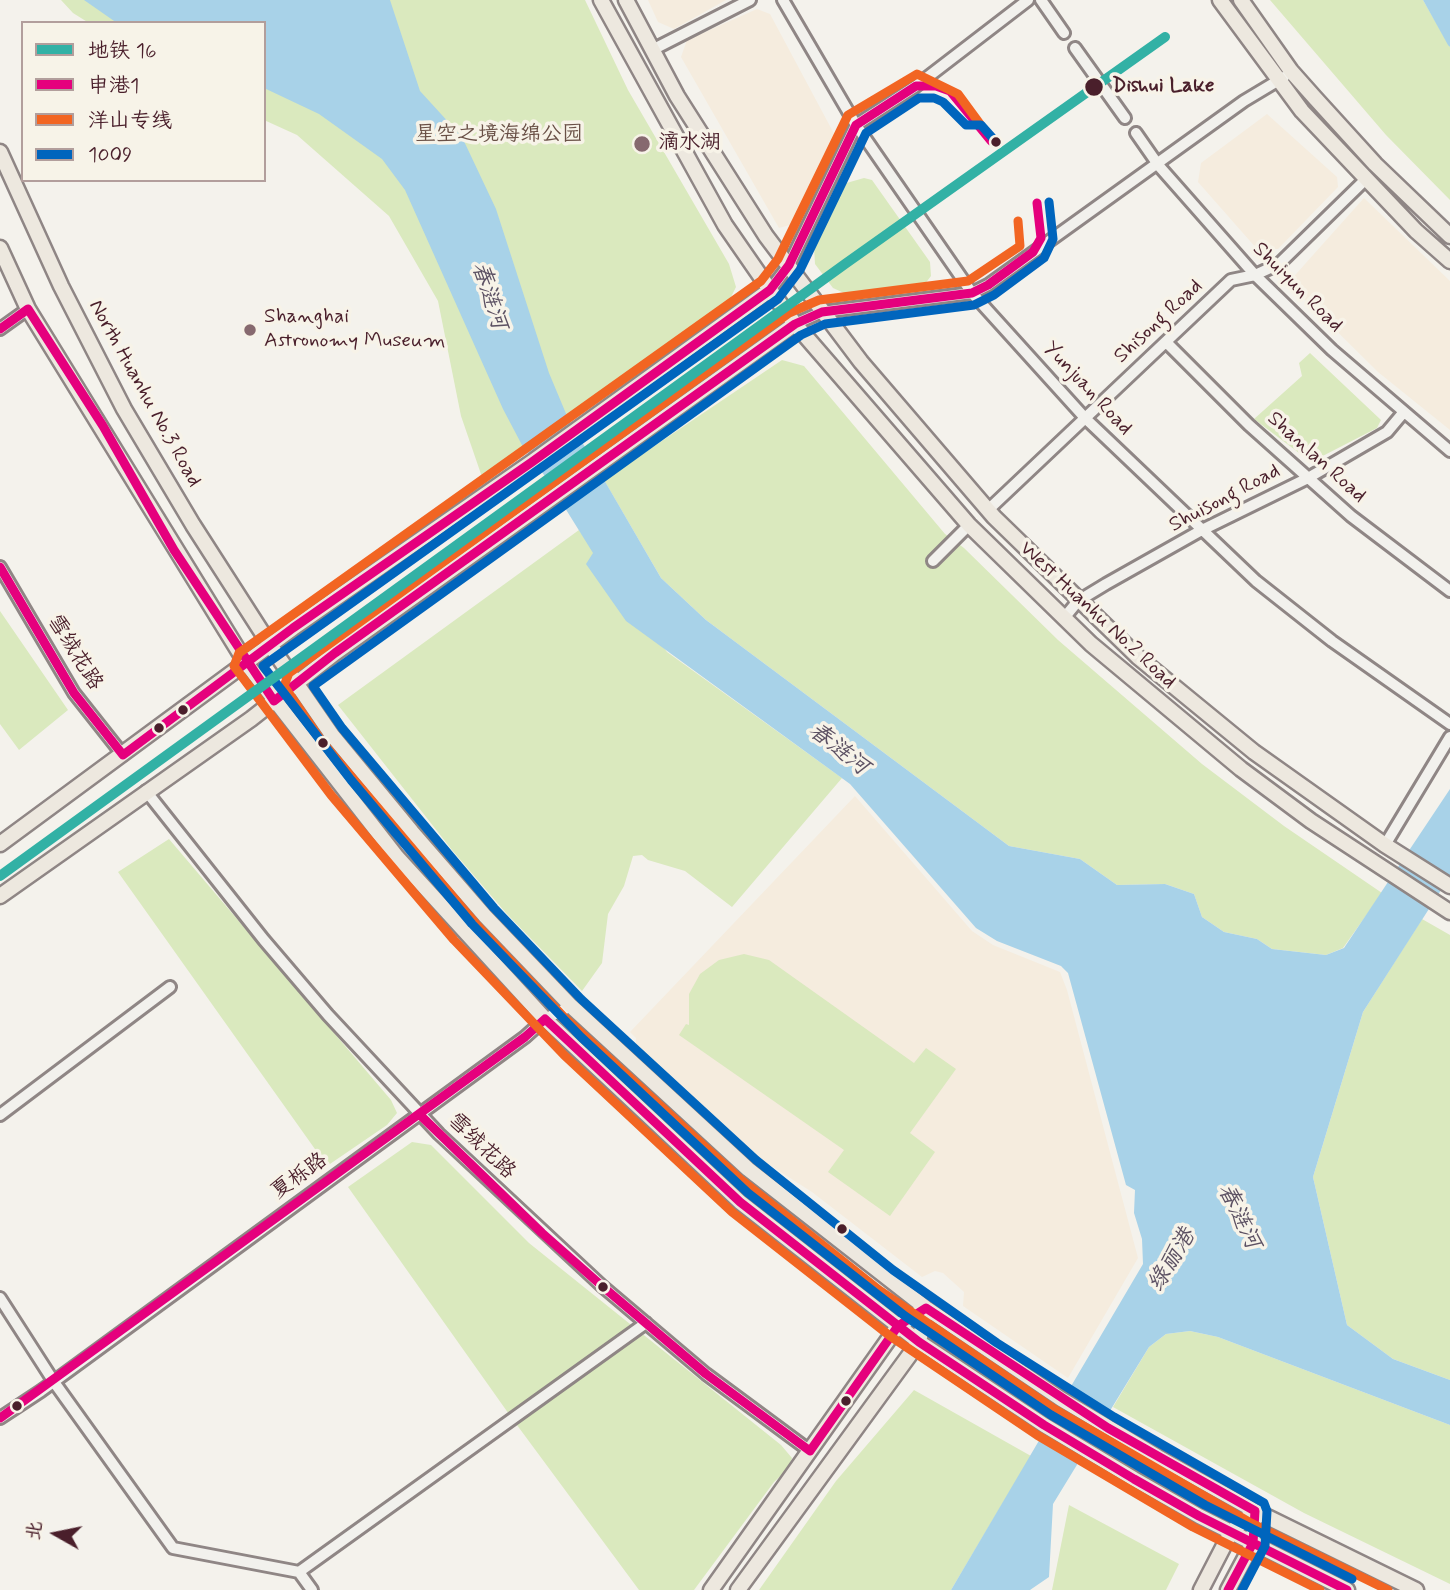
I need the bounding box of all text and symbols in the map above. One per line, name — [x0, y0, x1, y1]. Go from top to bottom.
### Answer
legend — [21, 21, 266, 182]
text: 地铁 16 — [88, 37, 157, 65]
text: 申港1 — [88, 72, 139, 100]
place label: Dishui Lake — [1112, 74, 1214, 100]
marker: Dishui Lake — [1083, 76, 1105, 98]
text: 洋山专线 — [88, 107, 172, 135]
park label: 星空之境海绵公园 — [415, 123, 583, 149]
place label: 滴水湖 — [658, 131, 721, 157]
marker: 滴水湖 — [632, 134, 652, 154]
unlabelled marker — [989, 135, 1003, 149]
text: 1009 — [88, 141, 132, 169]
street label: Shuiyun Road — [1247, 238, 1347, 338]
water label: 春涟河 — [464, 259, 512, 333]
street label: Shisong Road — [1109, 274, 1209, 370]
street label: North Huanhu No.3 Road — [82, 296, 206, 492]
place label: Shanghai Astronomy Museum — [264, 305, 446, 355]
marker: Shanghai Astronomy Museum — [242, 322, 258, 338]
street label: Yunjuan Road — [1037, 337, 1137, 441]
street label: Shanlan Road — [1261, 407, 1371, 509]
street label: Shuisong Road — [1165, 459, 1285, 539]
street label: West Huanhu No.2 Road — [1013, 537, 1181, 695]
street label: 雪绒花路 — [41, 611, 107, 695]
unlabelled marker — [176, 703, 190, 717]
water label: 春涟河 — [802, 718, 874, 782]
unlabelled marker — [152, 721, 166, 735]
unlabelled marker — [316, 736, 330, 750]
street label: 雪绒花路 — [442, 1109, 520, 1185]
street label: 夏栎路 — [267, 1148, 333, 1206]
water label: 春涟河 — [1210, 1180, 1266, 1254]
unlabelled marker — [835, 1222, 849, 1236]
water label: 绿丽港 — [1143, 1224, 1203, 1298]
unlabelled marker — [596, 1280, 610, 1294]
unlabelled marker — [839, 1394, 853, 1408]
unlabelled marker — [10, 1399, 24, 1413]
north arrow — [21, 1499, 91, 1569]
text: 北 — [21, 1519, 49, 1542]

